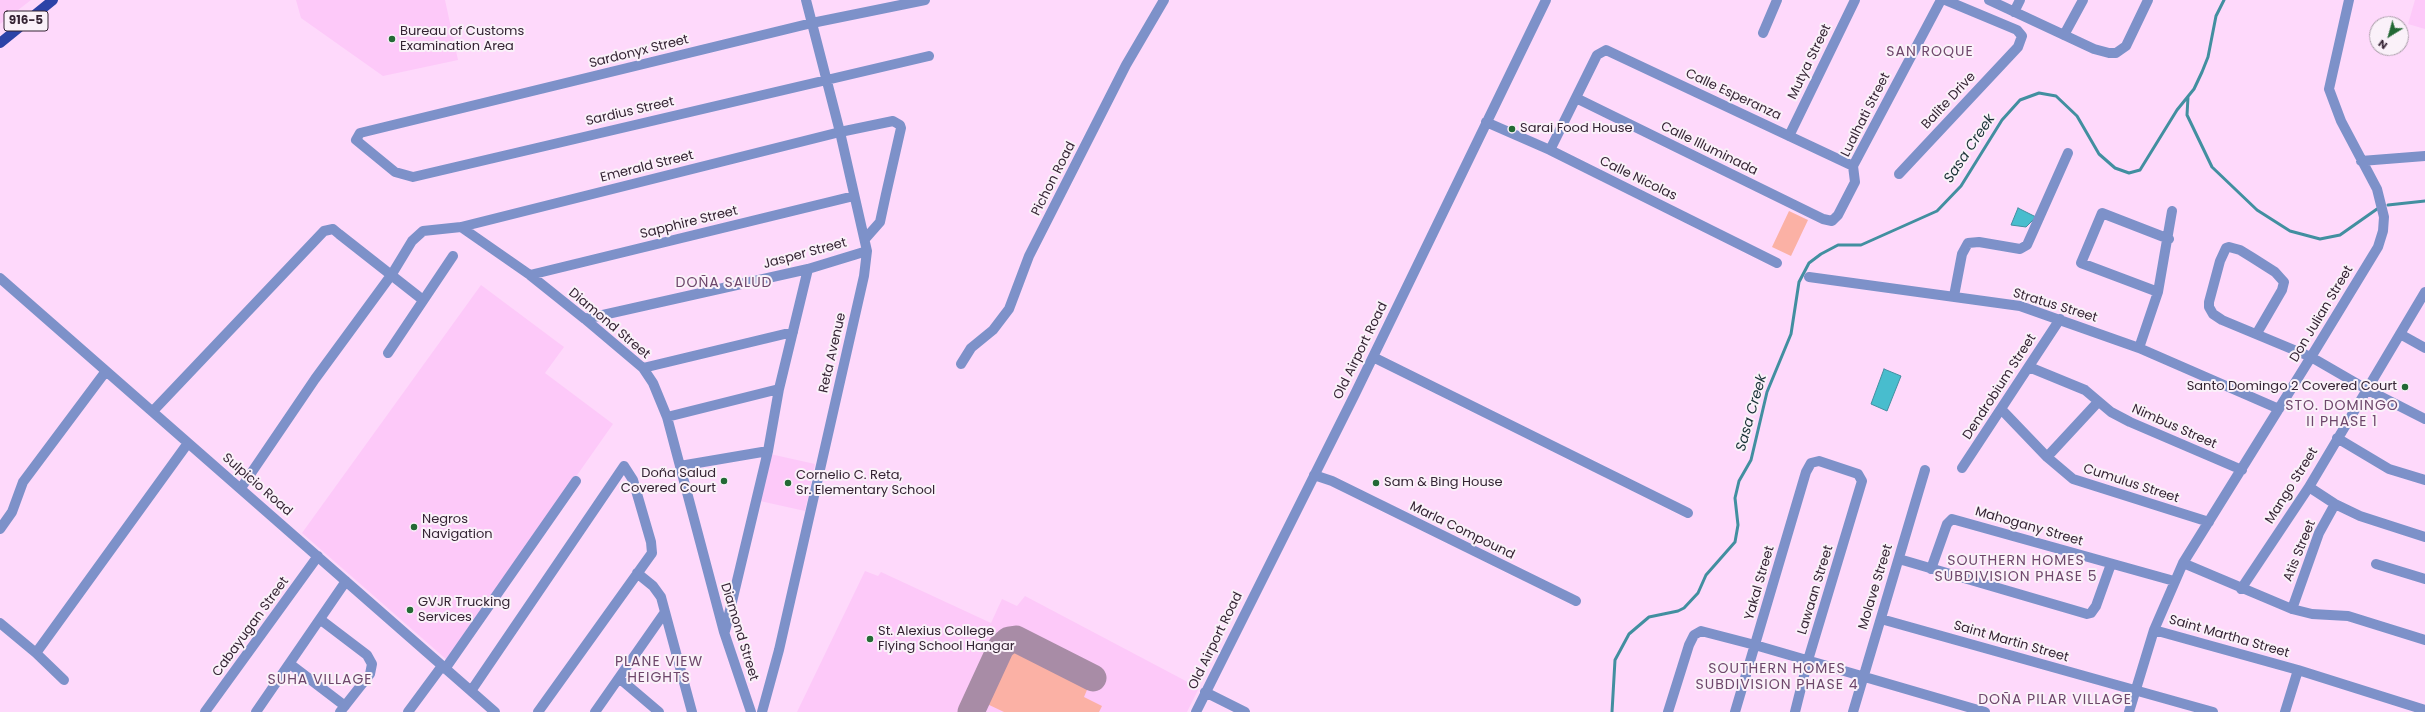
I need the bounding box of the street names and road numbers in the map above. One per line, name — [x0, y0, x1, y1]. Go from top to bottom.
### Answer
road number: 916-5 — [4, 11, 48, 31]
street label: Mutya Street — [1785, 22, 1835, 102]
street label: Sardonyx Street — [588, 32, 690, 72]
street label: Calle Esperanza — [1683, 66, 1783, 124]
street label: Balite Drive — [1919, 69, 1979, 133]
street label: Lualhati Street — [1838, 70, 1894, 160]
street label: Sardius Street — [584, 94, 676, 130]
street label: Calle Illuminada — [1658, 119, 1760, 179]
street label: Pichon Road — [1029, 139, 1079, 219]
street label: Emerald Street — [599, 148, 695, 186]
street label: Calle Nicolas — [1597, 154, 1679, 204]
street label: Sapphire Street — [639, 203, 739, 243]
street label: Jasper Street — [762, 235, 848, 273]
street label: Don Julian Street — [2287, 263, 2357, 365]
street label: Diamond Street — [565, 285, 653, 363]
street label: Stratus Street — [2011, 286, 2099, 326]
street label: Old Airport Road — [1331, 300, 1391, 402]
street label: Reta Avenue — [816, 311, 850, 395]
street label: Dendrobium Street — [1960, 331, 2040, 443]
street label: Nimbus Street — [2129, 401, 2219, 453]
street label: Mango Street — [2262, 445, 2322, 527]
street label: Sulpicio Road — [219, 450, 295, 520]
street label: Cumulus Street — [2081, 461, 2181, 507]
street label: Marla Compound — [1407, 499, 1517, 563]
street label: Mahogany Street — [1973, 504, 2085, 550]
street label: Atis Street — [2281, 518, 2319, 584]
street label: Molave Street — [1856, 542, 1896, 632]
street label: Lawaan Street — [1795, 543, 1837, 637]
street label: Yakal Street — [1742, 544, 1778, 622]
street label: Cabayugan Street — [210, 574, 292, 680]
street label: Diamond Street — [717, 581, 761, 683]
street label: Old Airport Road — [1186, 590, 1246, 692]
street label: Saint Martha Street — [2167, 612, 2291, 662]
street label: Saint Martin Street — [1952, 618, 2070, 666]

